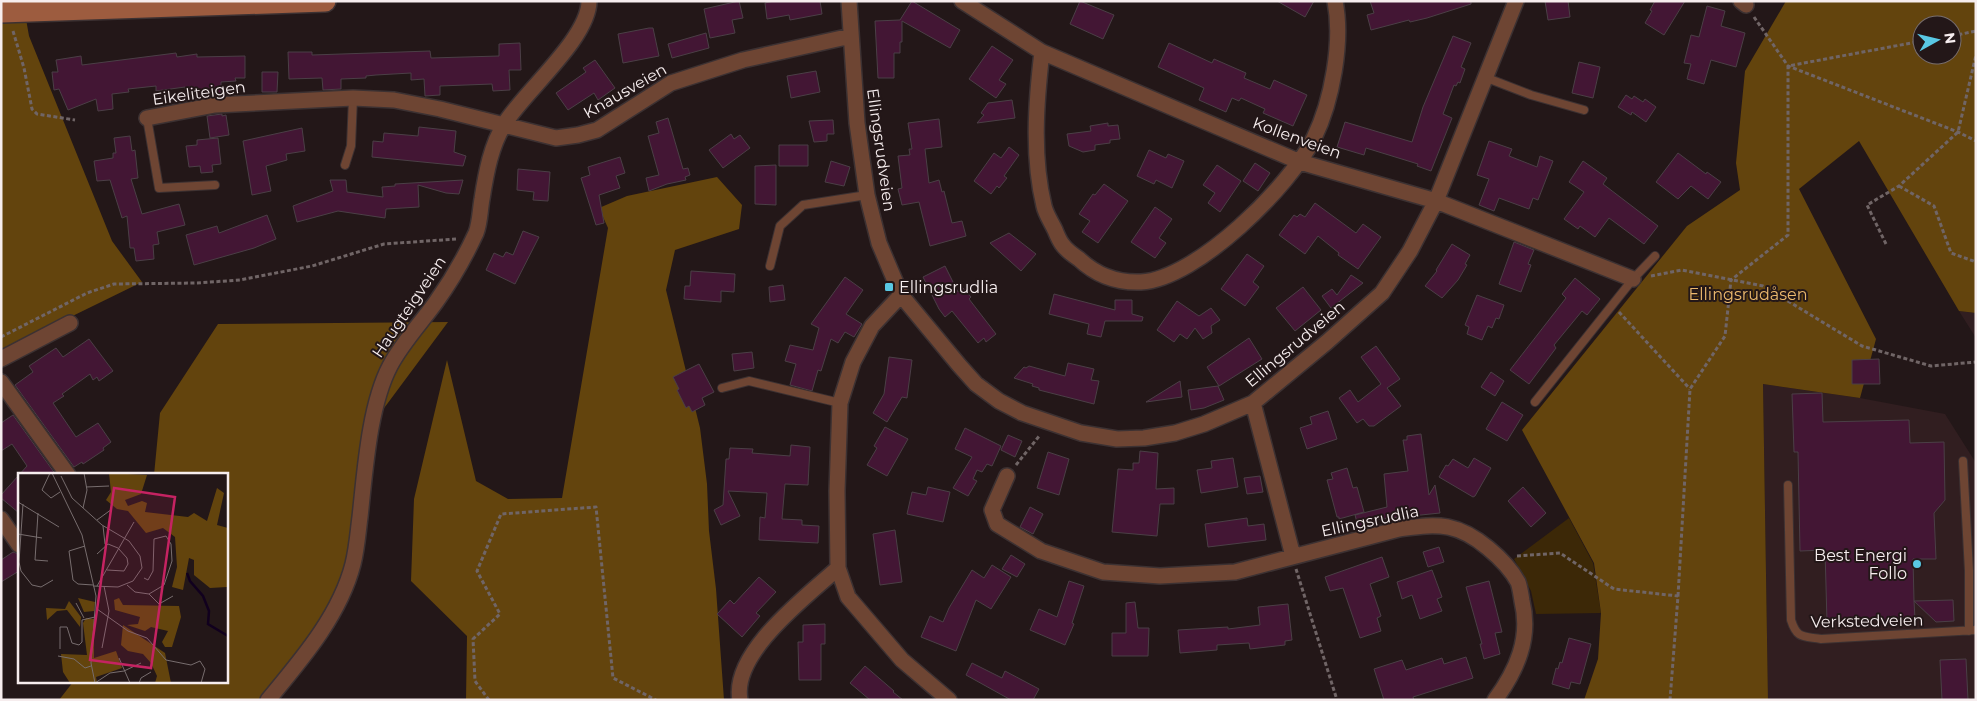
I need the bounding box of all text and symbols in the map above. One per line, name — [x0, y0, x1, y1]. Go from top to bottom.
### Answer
north arrow — [1912, 15, 1962, 65]
text: N — [1940, 31, 1960, 45]
street label: Knausveien — [580, 60, 670, 122]
street label: Eikeliteigen — [151, 77, 247, 109]
street label: Ellingsrudveien — [863, 87, 899, 213]
street label: Kollenveien — [1250, 113, 1344, 163]
street label: Haugteigveien — [368, 253, 450, 361]
place label: Ellingsrudlia — [899, 278, 998, 297]
marker: Ellingsrudlia — [883, 281, 895, 293]
park label: Ellingsrudåsen — [1689, 285, 1807, 304]
street label: Ellingsrudveien — [1241, 297, 1349, 391]
inset map — [18, 473, 228, 684]
street label: Ellingsrudlia — [1319, 501, 1421, 541]
place label: Best Energi Follo — [1814, 546, 1907, 583]
marker: Best Energi Follo — [1911, 558, 1923, 570]
street label: Verkstedveien — [1810, 611, 1924, 631]

